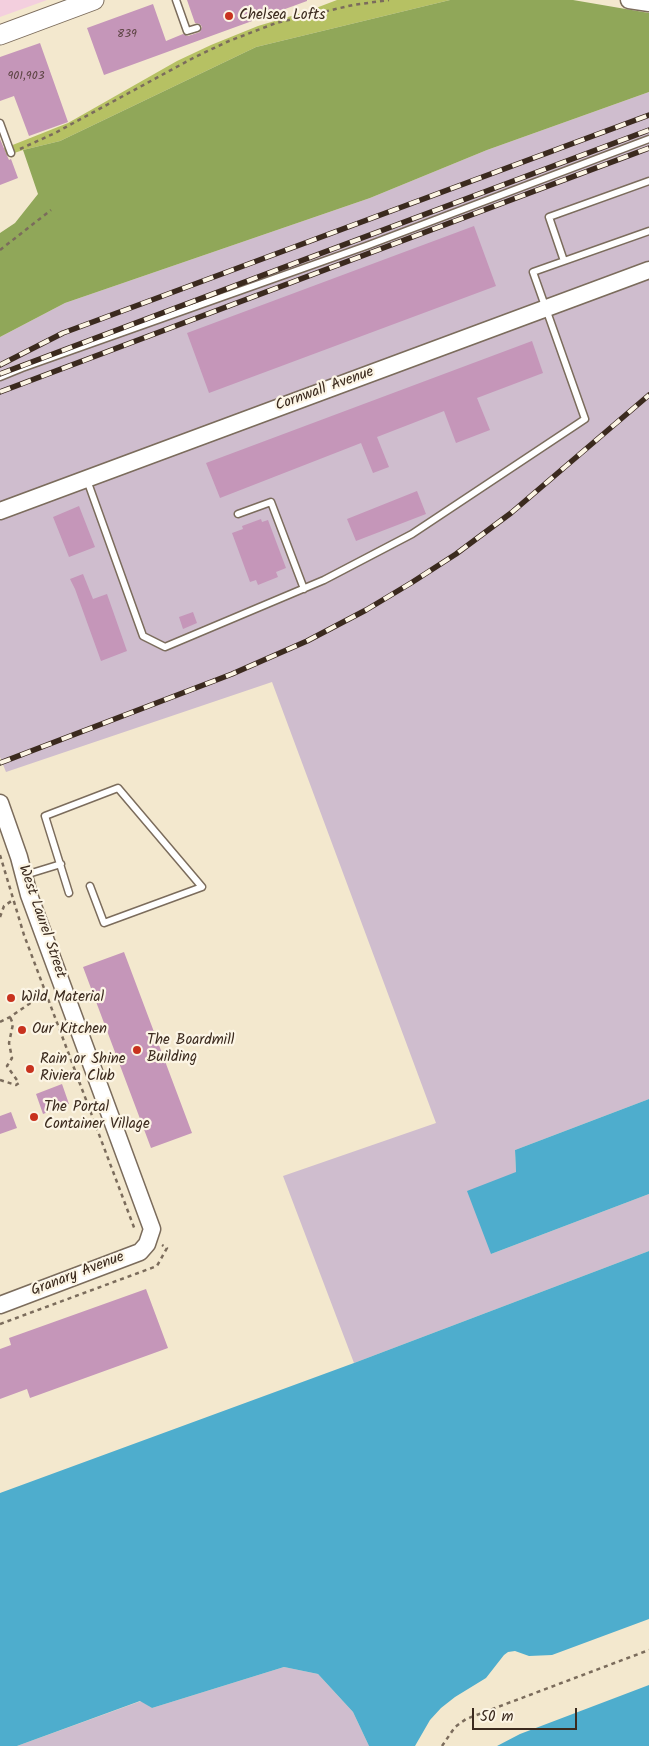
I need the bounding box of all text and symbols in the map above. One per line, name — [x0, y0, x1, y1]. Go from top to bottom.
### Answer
place label: Chelsea Lofts — [239, 7, 325, 25]
marker: Chelsea Lofts — [223, 10, 235, 22]
house number: 839 — [117, 28, 137, 42]
house number: 901,903 — [7, 70, 45, 84]
street label: Cornwall Avenue — [273, 364, 377, 416]
street label: West Laurel Street — [13, 863, 69, 981]
place label: Wild Material — [21, 989, 104, 1007]
marker: Wild Material — [5, 992, 17, 1004]
place label: Our Kitchen — [32, 1021, 107, 1039]
marker: Our Kitchen — [16, 1024, 28, 1036]
place label: The Boardmill Building — [147, 1032, 235, 1067]
marker: The Boardmill Building — [131, 1044, 143, 1056]
place label: Rain or Shine Riviera Club — [40, 1051, 125, 1086]
marker: Rain or Shine Riviera Club — [24, 1063, 36, 1075]
place label: The Portal Container Village — [44, 1099, 150, 1134]
marker: The Portal Container Village — [28, 1111, 40, 1123]
street label: Granary Avenue — [29, 1249, 127, 1301]
scale bar — [474, 1698, 579, 1730]
text: 50 m — [480, 1705, 514, 1729]

